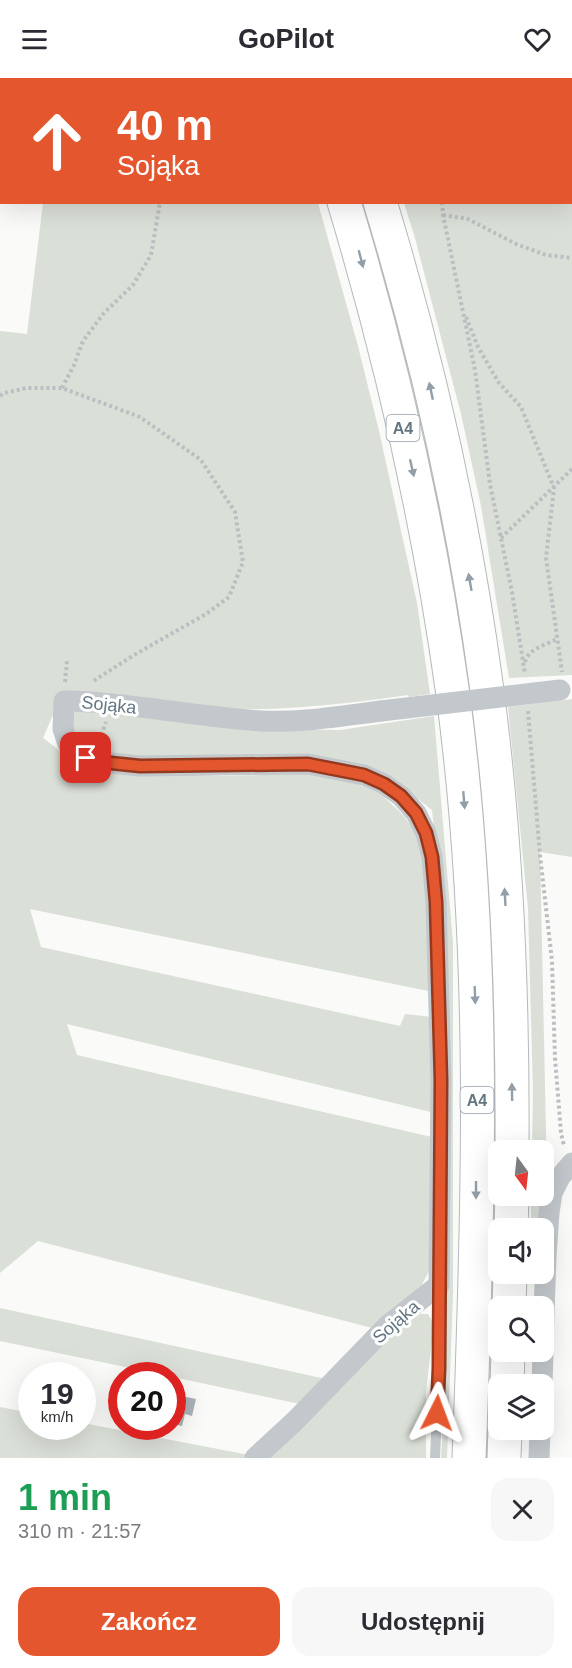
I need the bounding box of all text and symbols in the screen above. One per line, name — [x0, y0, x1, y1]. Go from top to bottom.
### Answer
icon: menu — [18, 23, 51, 56]
icon: heart — [521, 23, 554, 56]
text: GoPilot — [238, 24, 334, 54]
icon: ahead — [18, 102, 96, 180]
text: 40 m — [117, 102, 213, 149]
text: Sojąka — [117, 151, 200, 181]
one-way arrow — [356, 249, 366, 268]
one-way arrow — [425, 382, 435, 400]
road number: A4 — [386, 415, 420, 441]
one-way arrow — [408, 459, 418, 478]
one-way arrow — [465, 572, 474, 591]
street label: Sojąka — [81, 692, 138, 718]
pin — [60, 732, 111, 783]
icon: arrive — [69, 741, 102, 774]
one-way arrow — [459, 791, 469, 810]
one-way arrow — [501, 888, 510, 907]
one-way arrow — [470, 985, 480, 1004]
one-way arrow — [507, 1083, 517, 1102]
road number: A4 — [460, 1087, 494, 1113]
north arrow — [488, 1140, 554, 1206]
map controls — [488, 1140, 554, 1440]
one-way arrow — [471, 1180, 481, 1199]
button: sound — [488, 1218, 554, 1284]
street label: Sojąka — [369, 1296, 424, 1348]
button: search — [488, 1296, 554, 1362]
speed limit sign: 20 — [108, 1362, 186, 1440]
button: layers — [488, 1374, 554, 1440]
text: 19 — [40, 1377, 74, 1410]
position arrow — [405, 1381, 469, 1445]
text: km/h — [41, 1408, 73, 1425]
text: 1 min — [18, 1477, 112, 1518]
button: close — [491, 1478, 554, 1541]
text: 310 m · 21:57 — [18, 1520, 141, 1542]
button: Zakończ — [18, 1587, 280, 1656]
button: Udostępnij — [292, 1587, 554, 1656]

